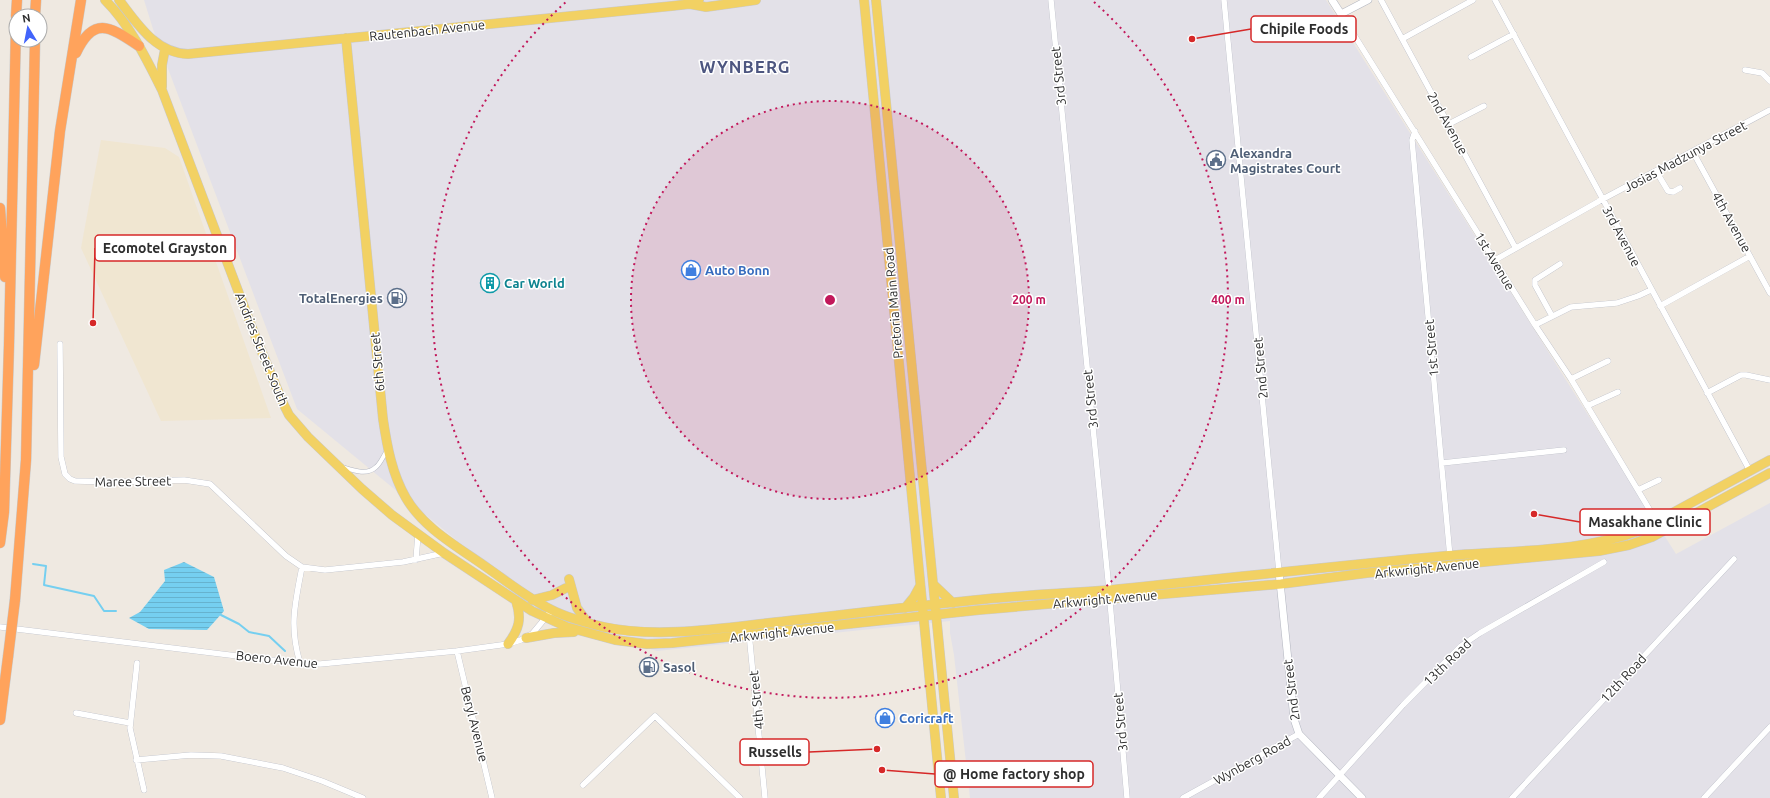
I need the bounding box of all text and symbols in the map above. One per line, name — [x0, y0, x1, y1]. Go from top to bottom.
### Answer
north arrow — [8, 8, 48, 48]
text: N — [21, 12, 31, 25]
callout: Chipile Foods — [1251, 16, 1356, 42]
street label: Rautenbach Avenue — [368, 17, 486, 43]
text: Chipile Foods — [1260, 21, 1349, 37]
street label: 3rd Street — [1048, 46, 1068, 106]
district label: WYNBERG — [699, 57, 791, 76]
street label: 2nd Avenue — [1425, 89, 1471, 157]
street label: Josias Madzunya Street — [1621, 118, 1749, 194]
place label: Alexandra Magistrates Court — [1230, 146, 1341, 175]
public building icon: Alexandra Magistrates Court — [1205, 149, 1227, 171]
street label: 4th Avenue — [1710, 189, 1754, 255]
street label: 3rd Avenue — [1600, 203, 1644, 269]
street label: 1st Avenue — [1472, 230, 1518, 292]
callout: Ecomotel Grayston — [95, 235, 235, 261]
text: Ecomotel Grayston — [103, 240, 227, 256]
street label: Pretoria Main Road — [881, 247, 905, 359]
shop icon: Auto Bonn — [680, 259, 702, 281]
place label: Auto Bonn — [705, 263, 770, 277]
building icon: Car World — [479, 272, 501, 294]
place label: Car World — [504, 276, 565, 290]
fuel station icon: TotalEnergies — [386, 287, 408, 309]
street label: Andries Street South — [233, 290, 291, 408]
place label: TotalEnergies — [299, 291, 383, 305]
centre of rings — [823, 293, 837, 307]
text: 200 m — [1012, 293, 1046, 306]
text: 400 m — [1211, 293, 1245, 306]
street label: 1st Street — [1422, 319, 1440, 377]
street label: 6th Street — [367, 332, 387, 392]
street label: 2nd Street — [1250, 337, 1270, 399]
street label: 3rd Street — [1080, 369, 1100, 429]
street label: Maree Street — [95, 473, 171, 489]
callout: Masakhane Clinic — [1580, 509, 1710, 535]
text: Masakhane Clinic — [1588, 514, 1702, 530]
street label: Arkwright Avenue — [1374, 556, 1480, 580]
street label: Arkwright Avenue — [1052, 587, 1158, 611]
street label: Arkwright Avenue — [729, 620, 835, 644]
street label: 13th Road — [1421, 636, 1473, 688]
street label: Boero Avenue — [235, 648, 319, 670]
street label: 12th Road — [1597, 651, 1649, 705]
fuel station icon: Sasol — [638, 656, 660, 678]
street label: 2nd Street — [1280, 659, 1302, 721]
place label: Sasol — [663, 660, 696, 674]
street label: 4th Street — [746, 670, 766, 730]
street label: Beryl Avenue — [459, 685, 491, 763]
street label: 3rd Street — [1110, 692, 1130, 752]
shop icon: Coricraft — [874, 707, 896, 729]
place label: Coricraft — [899, 711, 954, 725]
street label: Wynberg Road — [1211, 733, 1293, 787]
callout: Russells — [740, 739, 809, 765]
text: Russells — [748, 744, 802, 760]
callout: @ Home factory shop — [935, 761, 1093, 787]
text: @ Home factory shop — [943, 766, 1085, 782]

